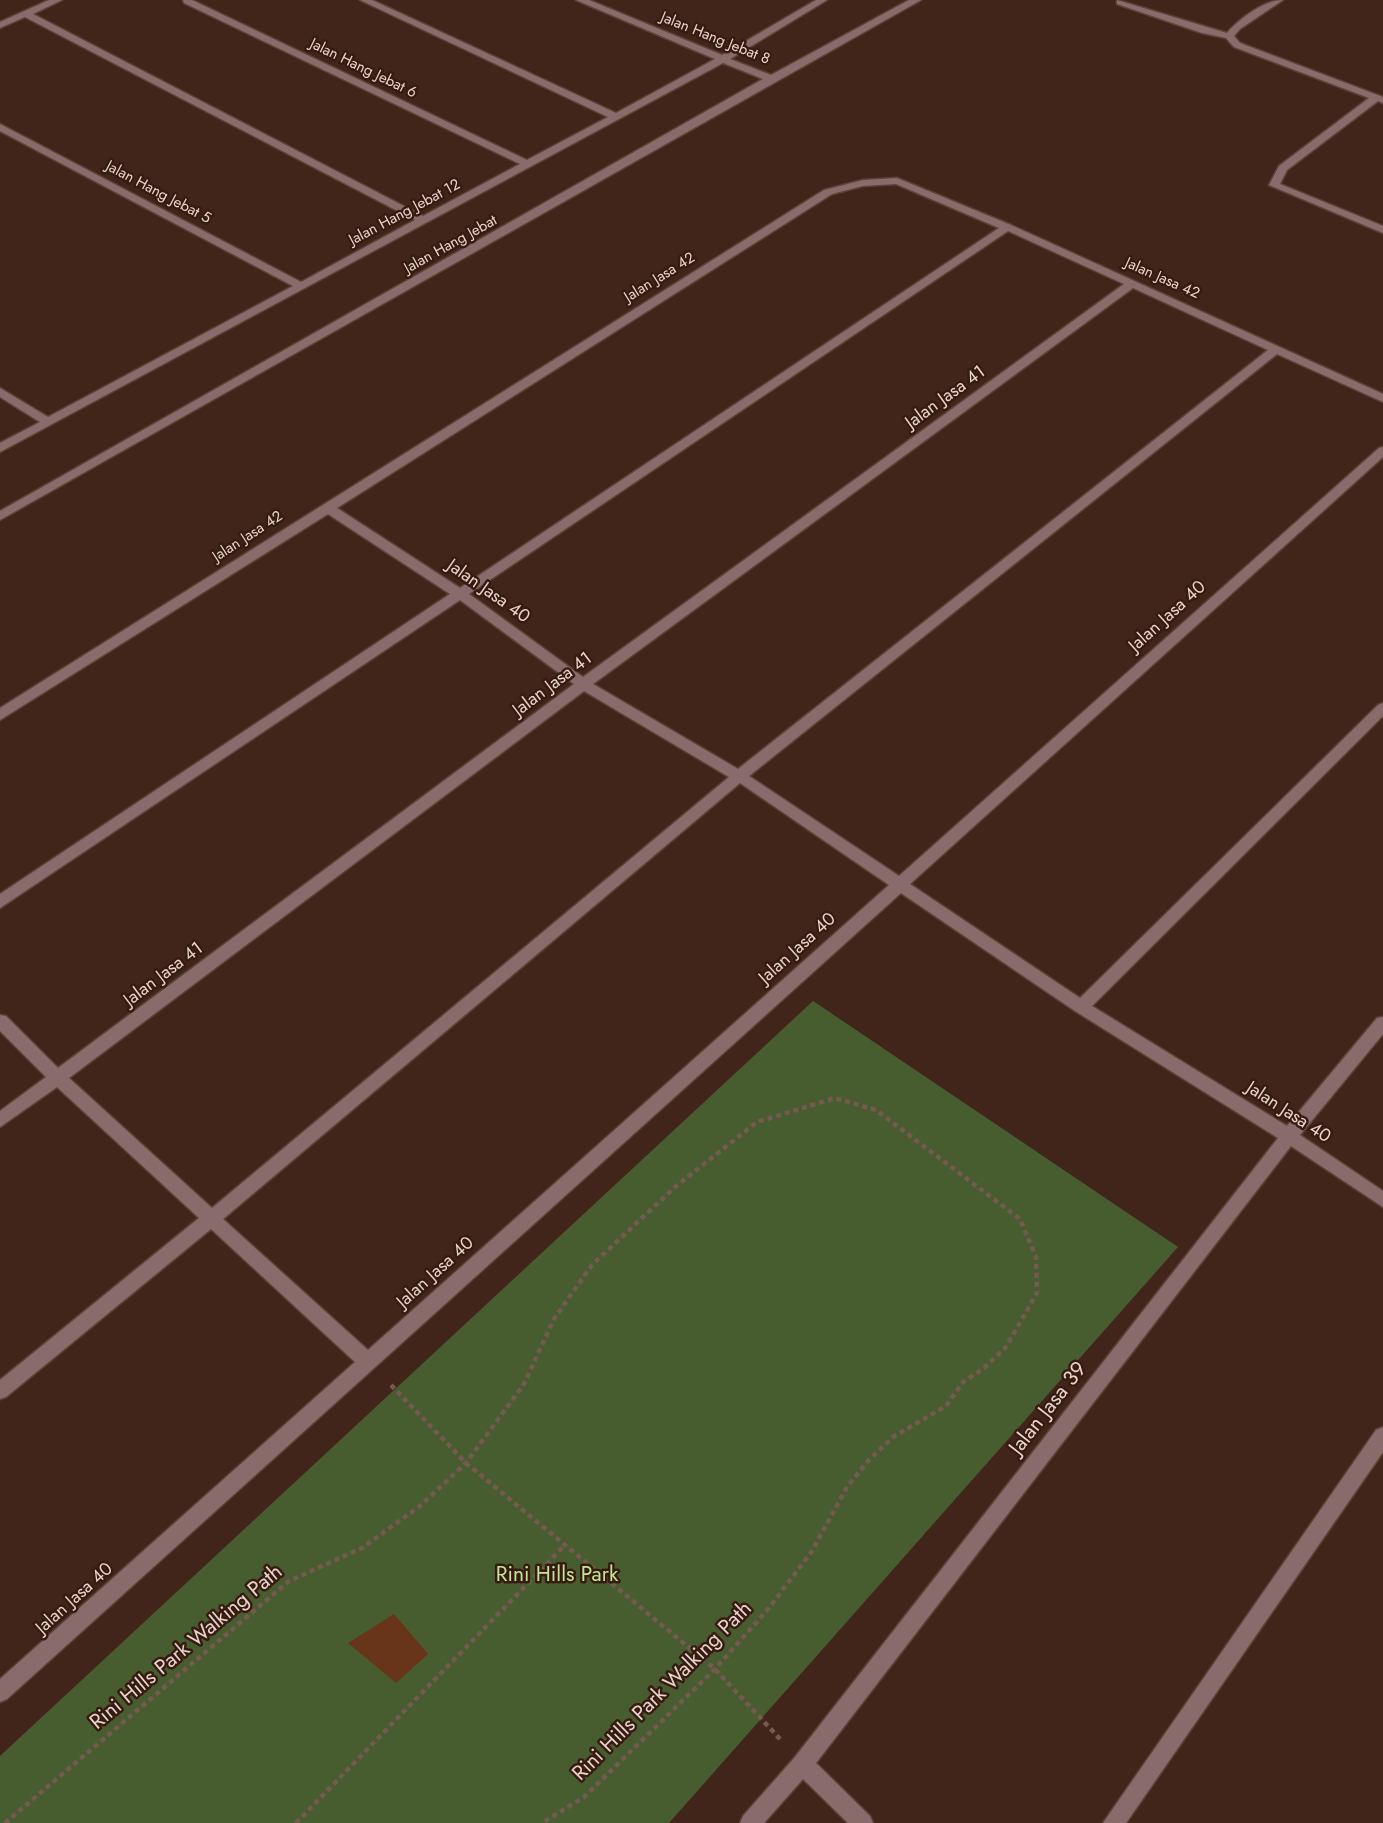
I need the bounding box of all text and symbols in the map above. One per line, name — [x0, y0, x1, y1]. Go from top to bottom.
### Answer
street label: Jalan Hang Jebat 8 — [658, 9, 772, 69]
street label: Jalan Hang Jebat 6 — [307, 35, 419, 103]
street label: Jalan Hang Jebat 5 — [102, 158, 214, 228]
street label: Jalan Hang Jebat 12 — [346, 176, 464, 250]
street label: Jalan Hang Jebat — [401, 212, 501, 278]
street label: Jalan Jasa 42 — [621, 249, 699, 307]
street label: Jalan Jasa 42 — [1122, 255, 1202, 303]
street label: Jalan Jasa 41 — [902, 362, 990, 434]
street label: Jalan Jasa 42 — [210, 508, 286, 566]
street label: Jalan Jasa 40 — [442, 556, 534, 628]
street label: Jalan Jasa 40 — [1125, 577, 1211, 657]
street label: Jalan Jasa 41 — [509, 648, 597, 722]
street label: Jalan Jasa 40 — [755, 909, 841, 989]
street label: Jalan Jasa 41 — [120, 938, 208, 1012]
street label: Jalan Jasa 40 — [1242, 1078, 1334, 1148]
street label: Jalan Jasa 40 — [393, 1233, 479, 1313]
street label: Jalan Jasa 39 — [1005, 1358, 1093, 1460]
street label: Jalan Jasa 40 — [32, 1559, 118, 1639]
street label: Rini Hills Park Walking Path — [86, 1560, 288, 1736]
park label: Rini Hills Park — [496, 1563, 618, 1589]
street label: Rini Hills Park Walking Path — [568, 1597, 758, 1787]

